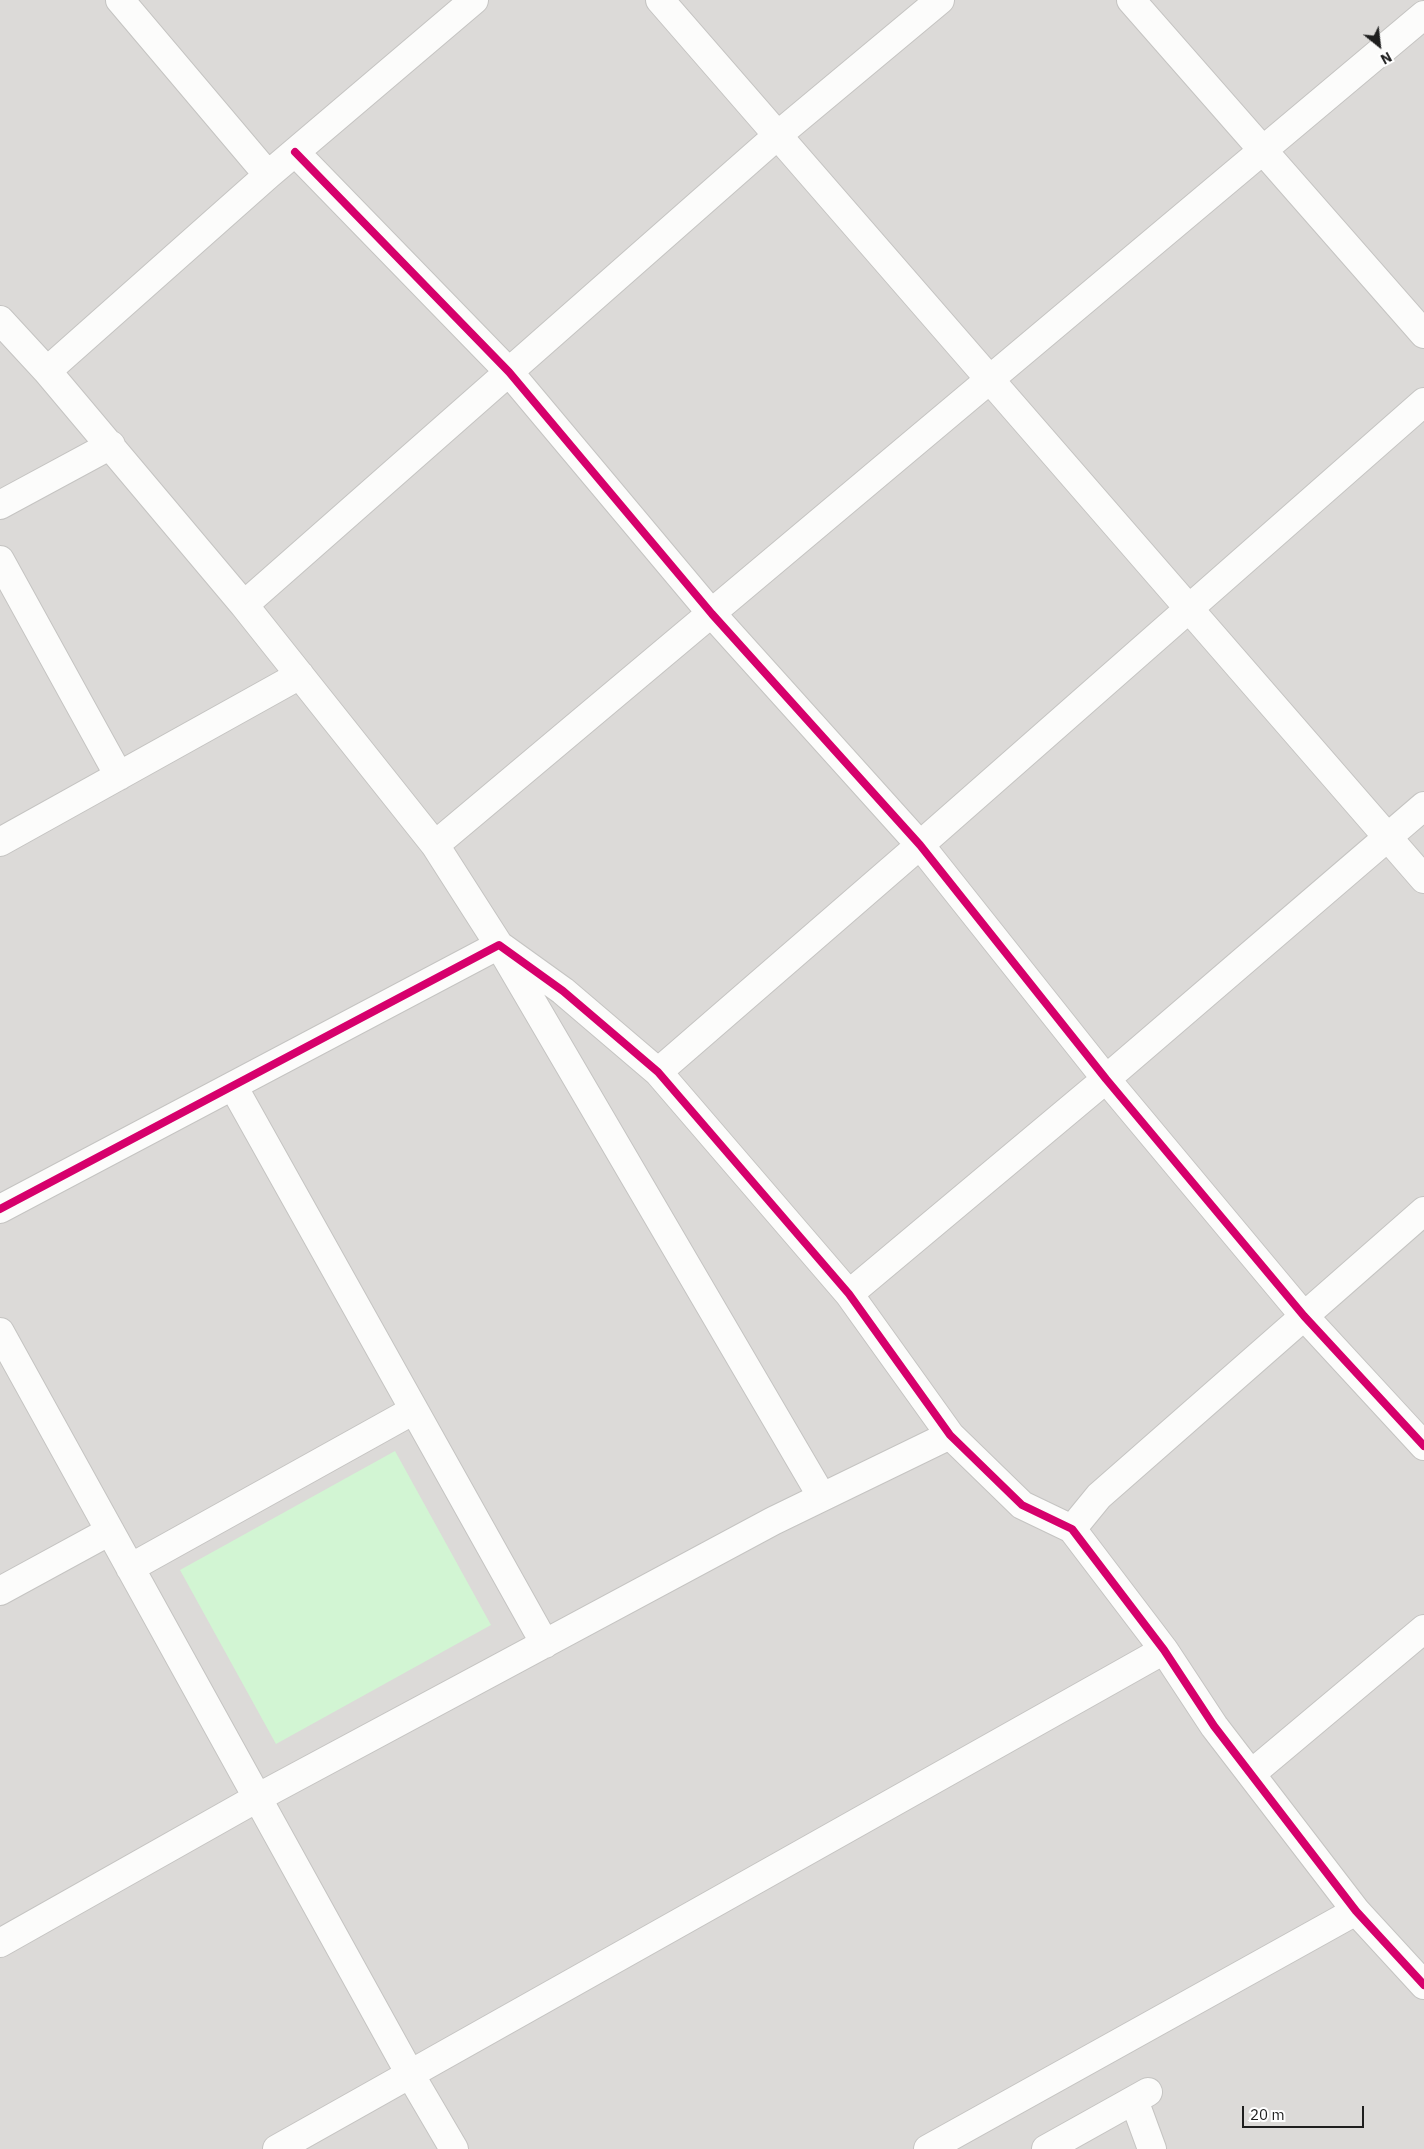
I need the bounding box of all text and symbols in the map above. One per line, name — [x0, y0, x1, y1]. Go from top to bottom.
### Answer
north arrow — [1354, 20, 1404, 70]
text: N — [1377, 48, 1395, 68]
scale bar — [1244, 2096, 1366, 2128]
text: 20 m — [1250, 2105, 1285, 2124]

